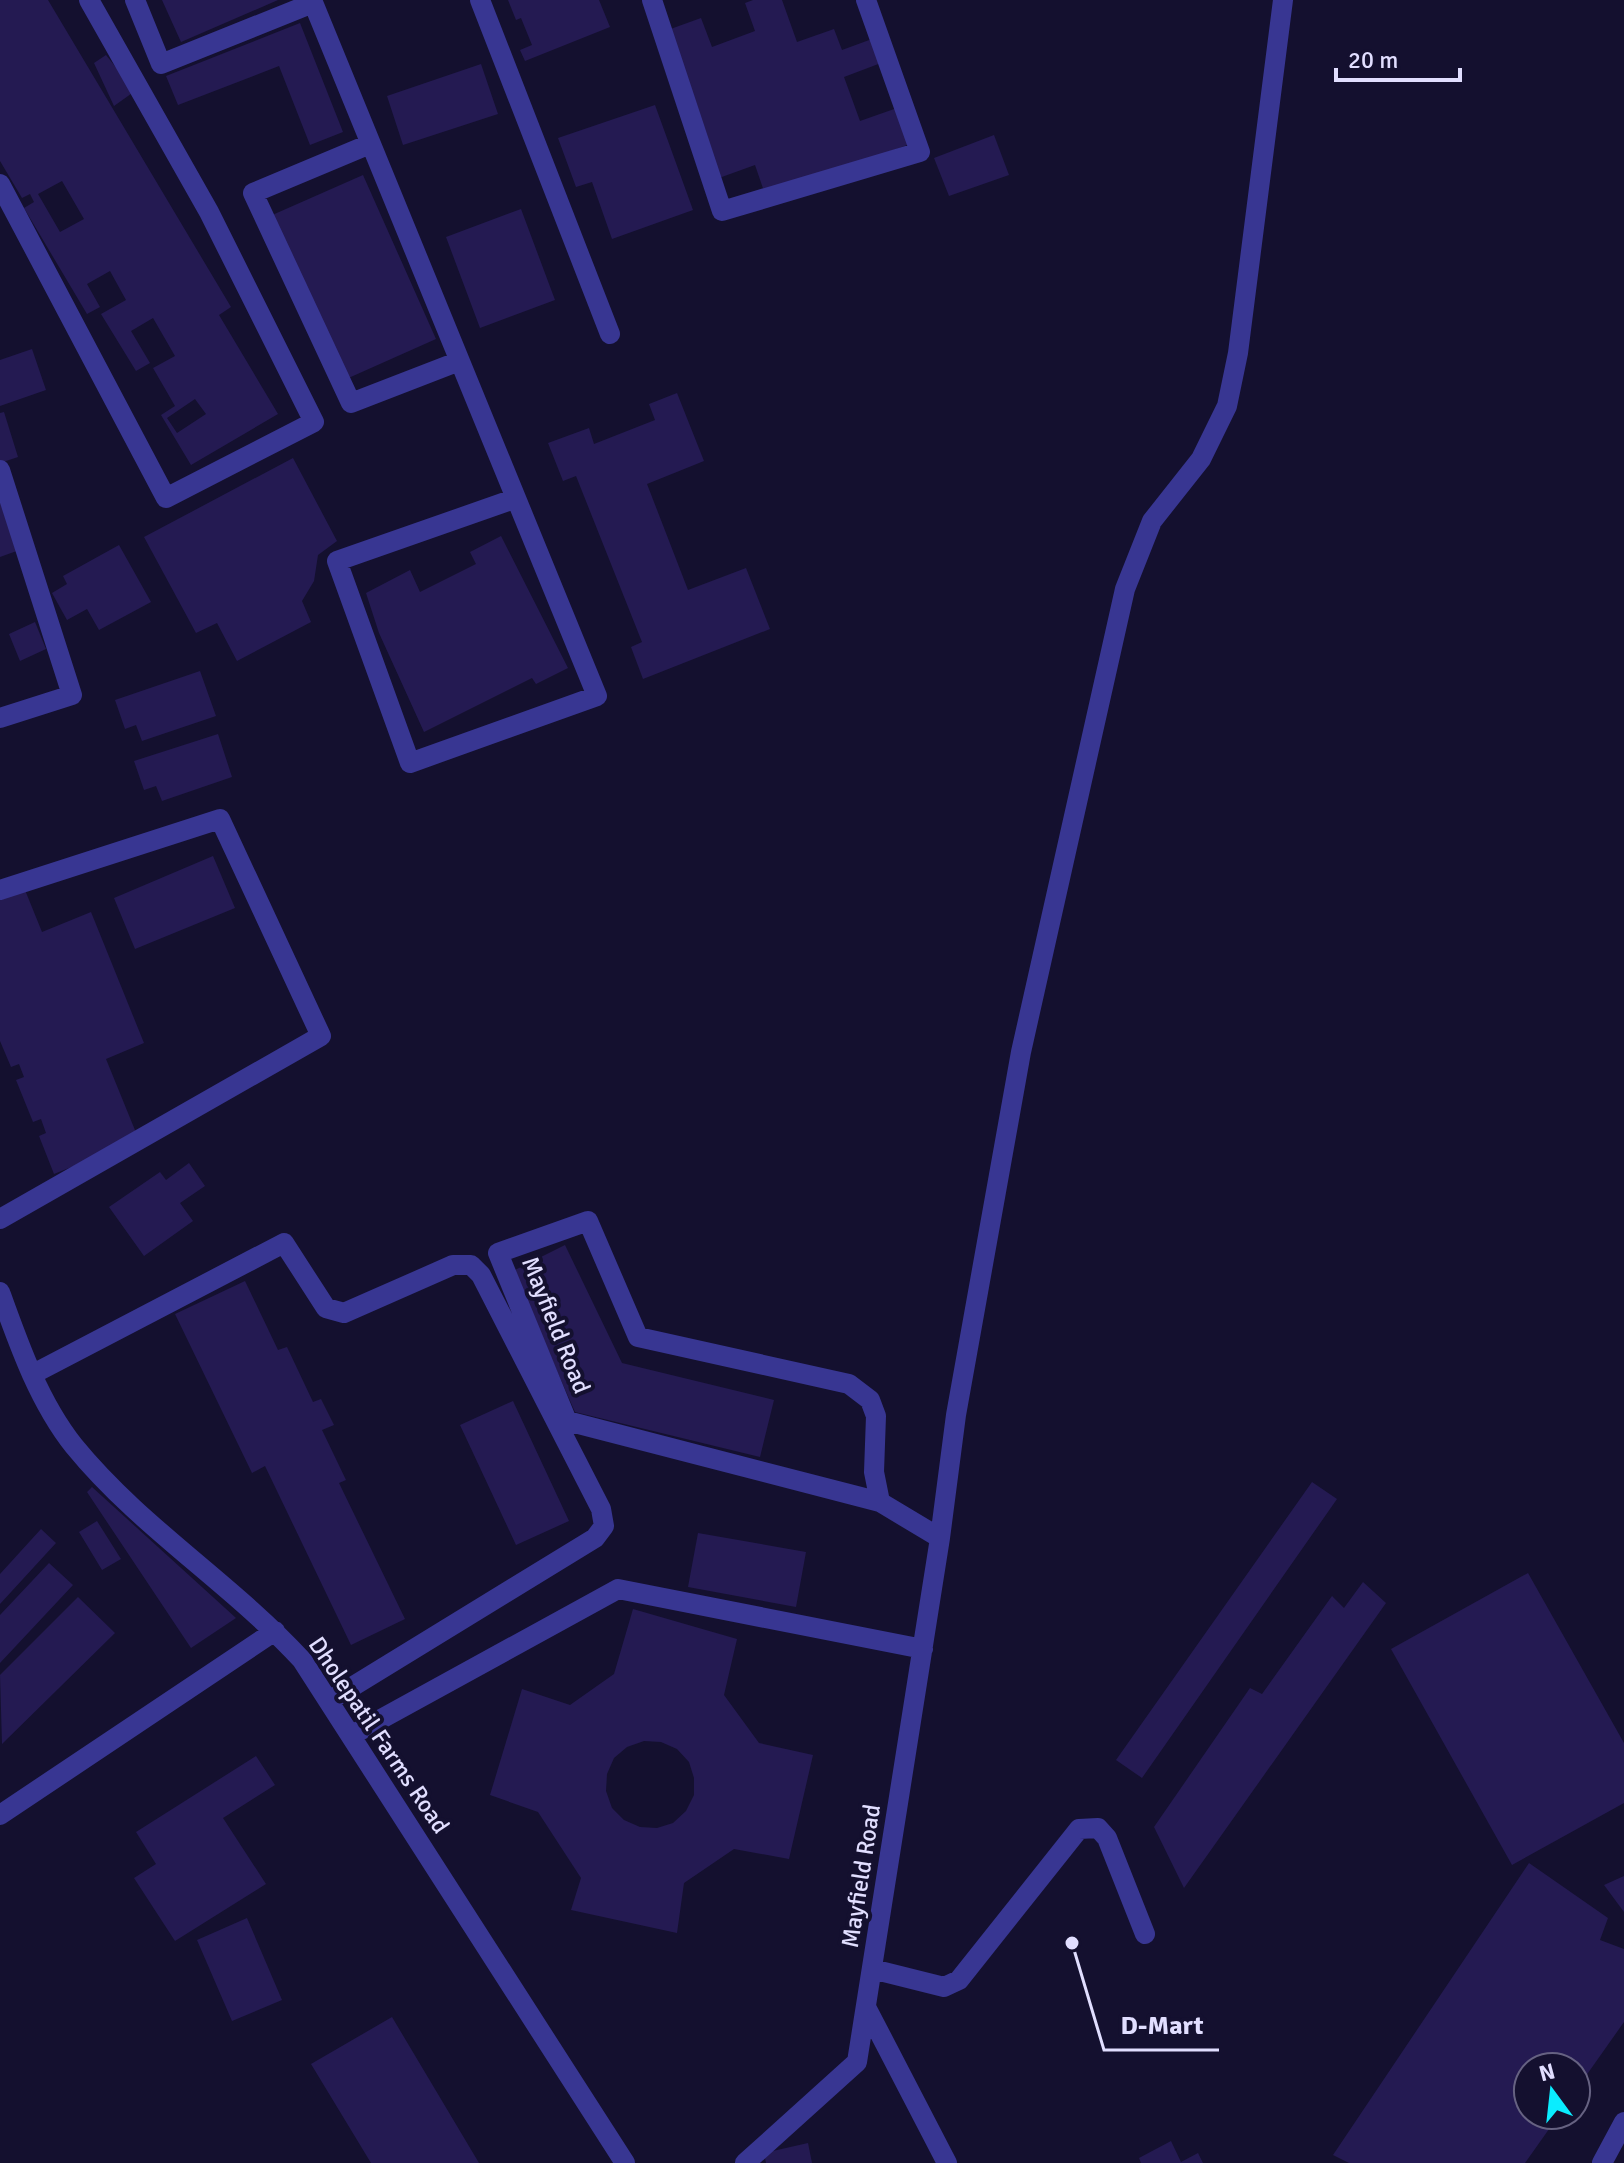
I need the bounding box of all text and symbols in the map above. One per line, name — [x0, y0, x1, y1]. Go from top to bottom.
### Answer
scale bar — [1336, 32, 1460, 82]
text: 20 m — [1348, 45, 1398, 75]
street label: Mayfield Road — [515, 1252, 597, 1398]
street label: Dholepatil Farms Road — [302, 1631, 456, 1839]
street label: Mayfield Road — [835, 1802, 887, 1950]
callout: D-Mart — [1104, 2000, 1219, 2050]
text: D-Mart — [1120, 2010, 1204, 2042]
north arrow — [1512, 2051, 1592, 2131]
text: N — [1536, 2057, 1558, 2087]

